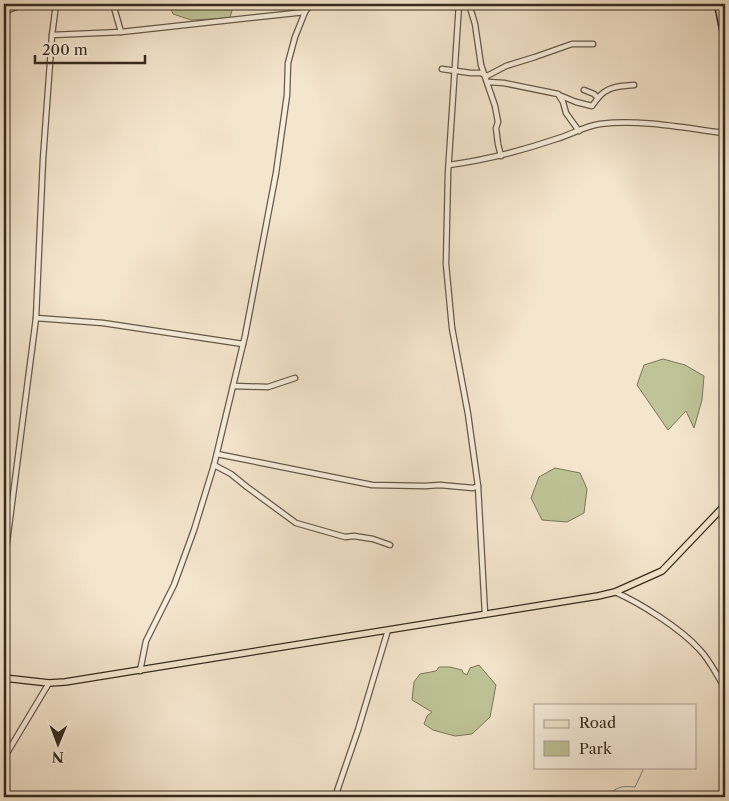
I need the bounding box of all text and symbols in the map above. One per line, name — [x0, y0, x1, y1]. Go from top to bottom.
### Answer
scale bar — [35, 32, 145, 64]
text: 200 m — [42, 40, 88, 59]
legend — [534, 704, 696, 768]
text: Road — [579, 713, 616, 732]
north arrow — [32, 718, 82, 768]
text: Park — [579, 739, 613, 758]
text: N — [52, 748, 64, 766]

